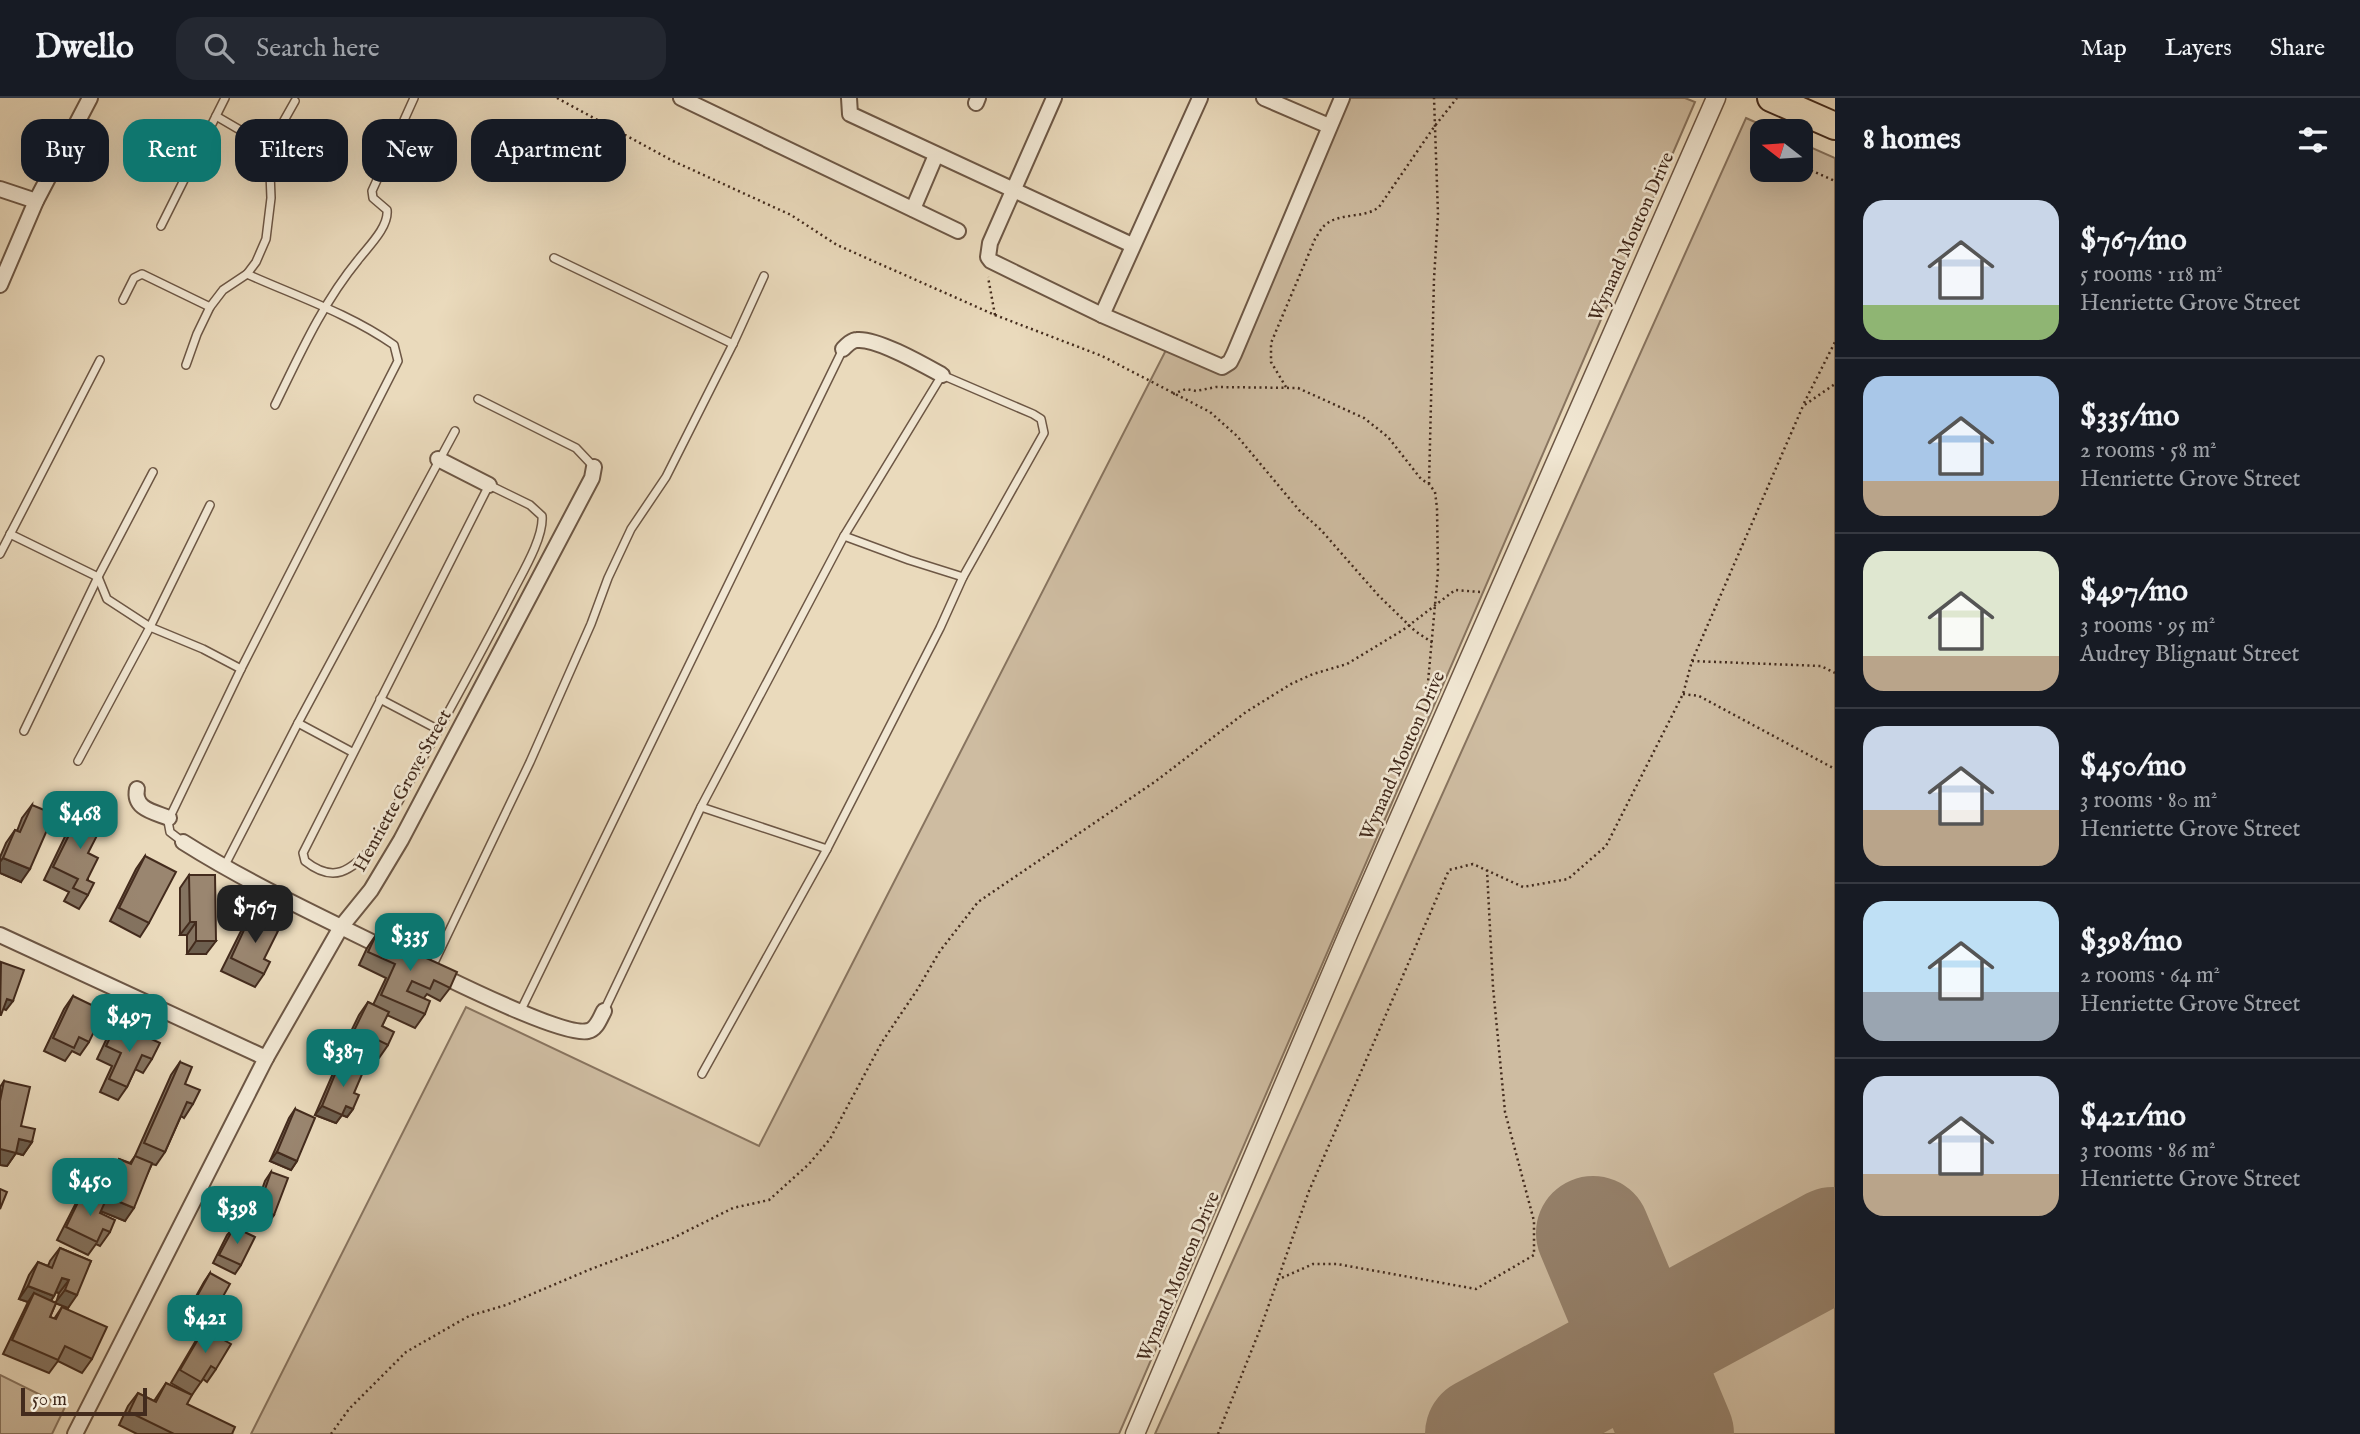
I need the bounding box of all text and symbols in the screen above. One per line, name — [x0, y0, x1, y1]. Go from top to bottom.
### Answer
search box — [176, 17, 666, 80]
text: Dwello — [35, 27, 134, 69]
icon: search — [200, 29, 238, 67]
text: Search here — [256, 32, 380, 65]
text: Map — [2081, 33, 2127, 64]
text: Layers — [2165, 33, 2232, 64]
text: Share — [2270, 33, 2325, 64]
chip: Buy — [21, 119, 109, 182]
chip: Rent — [123, 119, 221, 182]
chip: Filters — [235, 119, 348, 182]
chip: New — [362, 119, 457, 182]
chip: Apartment — [471, 119, 626, 182]
north arrow — [1750, 119, 1813, 182]
map controls — [1750, 119, 1813, 182]
text: 8 homes — [1863, 121, 1961, 159]
icon: filters — [2294, 121, 2332, 159]
street label: Wynand Mouton Drive — [1584, 148, 1680, 325]
text: $767/mo — [2080, 222, 2187, 260]
icon: home — [1919, 228, 2003, 312]
text: 5 rooms · 118 m² — [2080, 260, 2223, 289]
text: Henriette Grove Street — [2080, 289, 2300, 318]
text: $335/mo — [2080, 398, 2179, 436]
icon: home — [1919, 404, 2003, 488]
text: 2 rooms · 58 m² — [2080, 436, 2217, 465]
text: Henriette Grove Street — [2080, 465, 2300, 494]
text: $497/mo — [2080, 573, 2188, 611]
icon: home — [1919, 579, 2003, 663]
text: 3 rooms · 95 m² — [2080, 611, 2215, 640]
text: Audrey Blignaut Street — [2080, 640, 2299, 669]
street label: Wynand Mouton Drive — [1355, 667, 1451, 844]
street label: Henriette Grove Street — [348, 705, 458, 876]
text: $450/mo — [2080, 748, 2186, 786]
icon: home — [1919, 754, 2003, 838]
text: 3 rooms · 80 m² — [2080, 786, 2217, 815]
pin: $468 — [39, 792, 121, 851]
text: $468 — [59, 799, 101, 828]
text: Henriette Grove Street — [2080, 815, 2300, 844]
pin: $767 — [214, 886, 296, 945]
text: $767 — [233, 893, 277, 922]
pin: $335 — [369, 914, 451, 973]
text: $335 — [391, 921, 429, 950]
text: $398/mo — [2080, 923, 2182, 961]
icon: home — [1919, 929, 2003, 1013]
text: 2 rooms · 64 m² — [2080, 961, 2220, 990]
text: Henriette Grove Street — [2080, 990, 2300, 1019]
pin: $497 — [88, 995, 170, 1054]
text: $497 — [107, 1002, 151, 1031]
pin: $387 — [302, 1030, 384, 1089]
text: $387 — [322, 1037, 364, 1066]
text: $421/mo — [2080, 1098, 2186, 1136]
icon: home — [1919, 1104, 2003, 1188]
text: 3 rooms · 86 m² — [2080, 1136, 2216, 1165]
pin: $450 — [49, 1158, 131, 1218]
text: Henriette Grove Street — [2080, 1165, 2300, 1194]
text: $450 — [68, 1166, 112, 1195]
pin: $398 — [196, 1186, 278, 1246]
street label: Wynand Mouton Drive — [1132, 1188, 1226, 1366]
text: $398 — [217, 1194, 257, 1223]
pin: $421 — [164, 1296, 246, 1355]
text: $421 — [183, 1303, 227, 1332]
scale bar — [21, 1385, 147, 1417]
text: 50 m — [32, 1388, 67, 1412]

